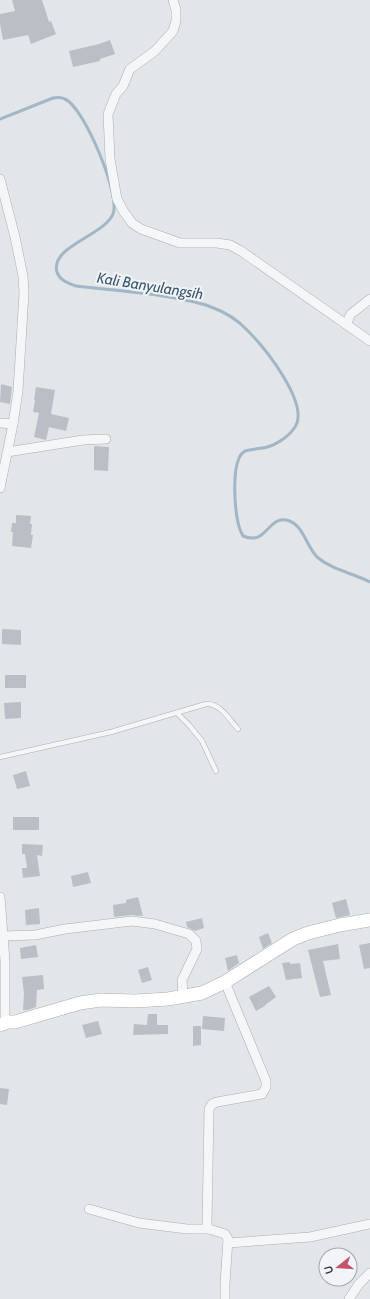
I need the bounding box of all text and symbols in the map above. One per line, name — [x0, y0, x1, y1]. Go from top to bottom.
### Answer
water label: Kali Banyulangsih — [96, 269, 204, 303]
north arrow — [318, 1247, 358, 1287]
text: U — [321, 1264, 336, 1276]

